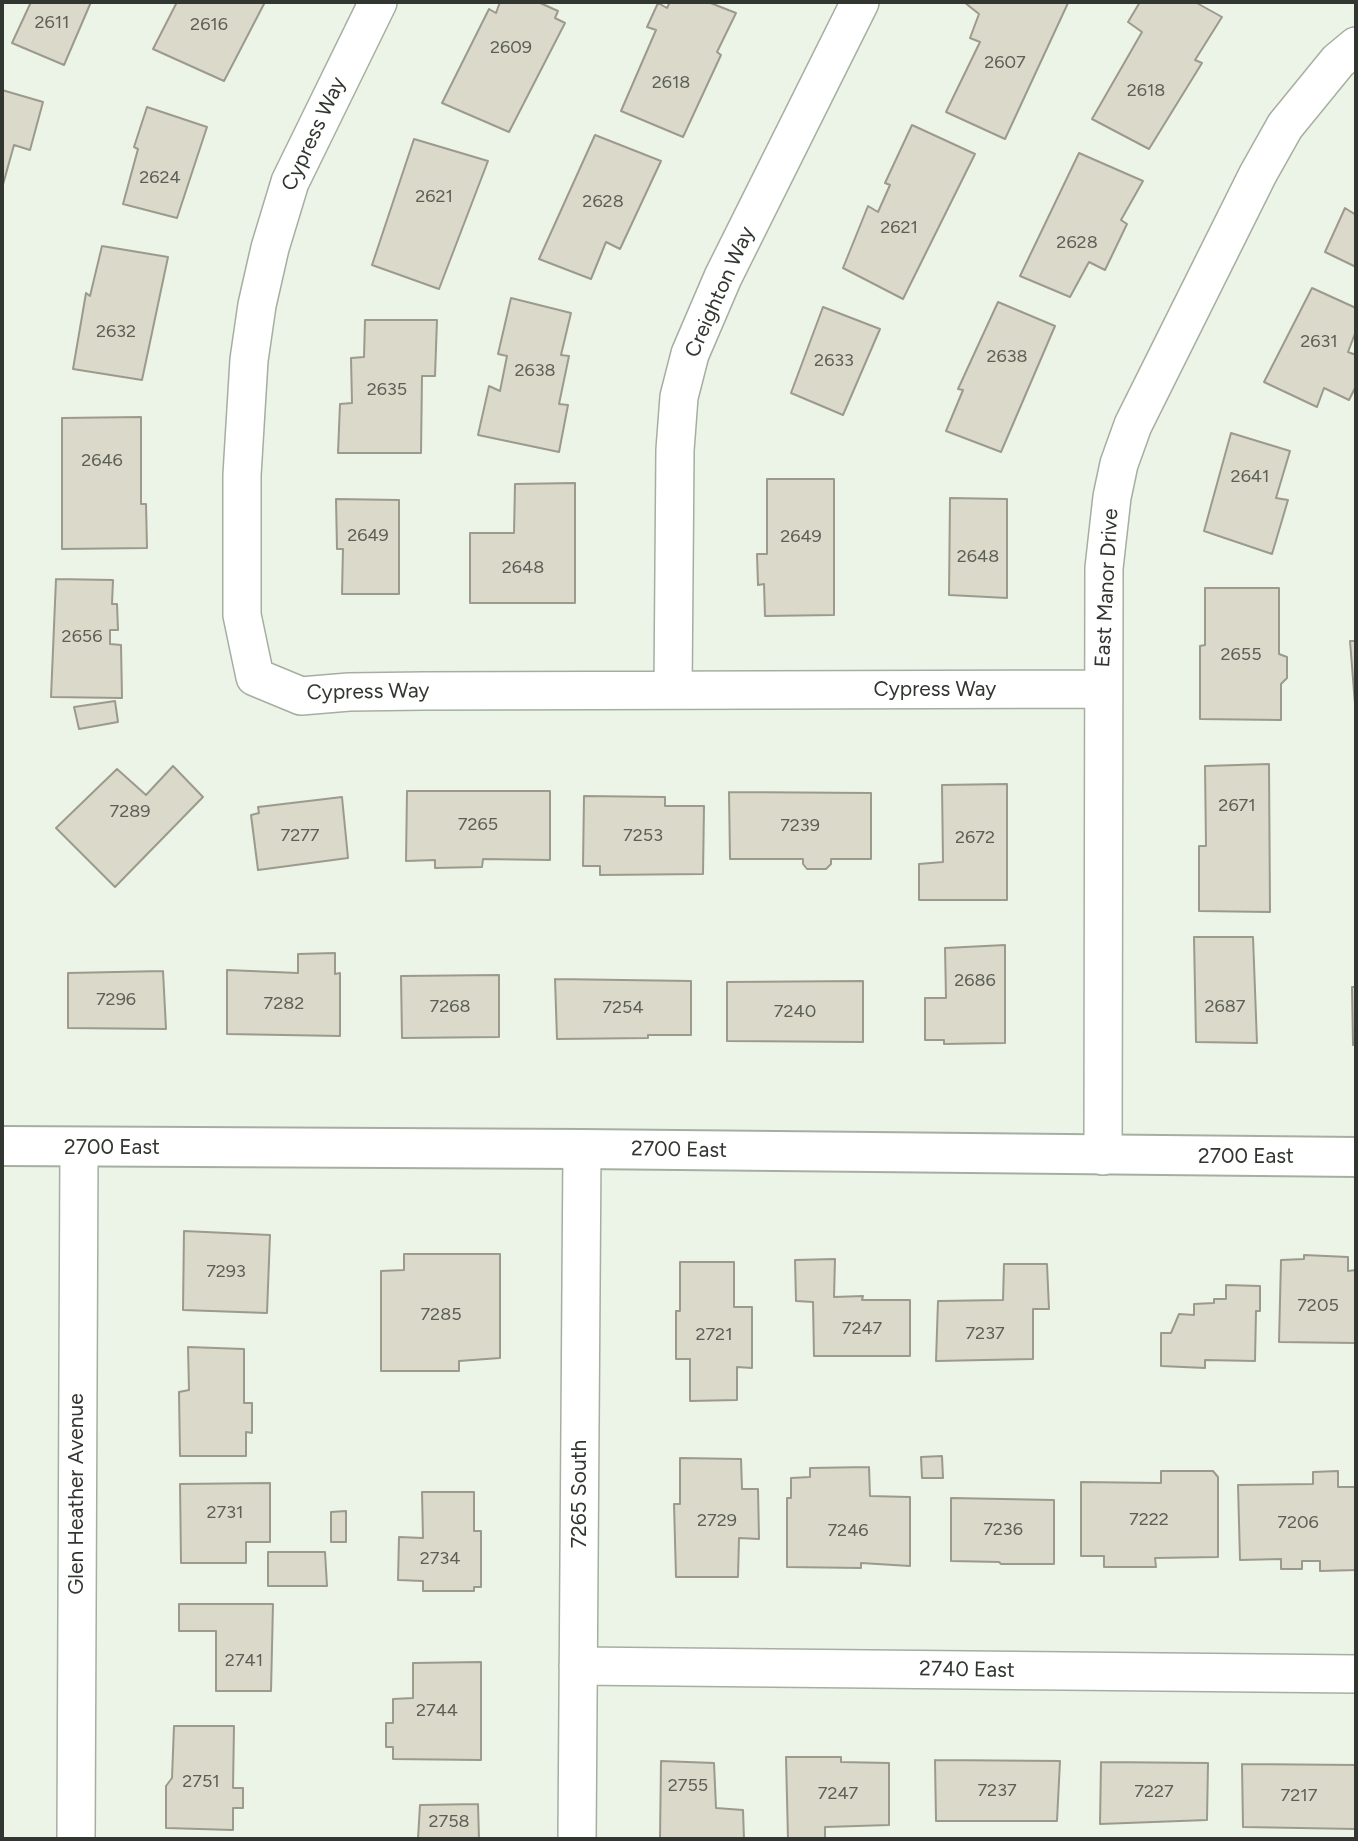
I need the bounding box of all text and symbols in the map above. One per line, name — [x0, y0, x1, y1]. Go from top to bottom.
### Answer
house number: 2611 — [34, 12, 70, 34]
house number: 2616 — [190, 14, 228, 36]
house number: 2609 — [490, 37, 532, 59]
house number: 2607 — [984, 52, 1026, 74]
house number: 2618 — [652, 72, 690, 94]
street label: Cypress Way — [277, 73, 351, 195]
house number: 2618 — [1127, 80, 1165, 102]
house number: 2624 — [139, 167, 181, 189]
house number: 2621 — [415, 186, 453, 208]
house number: 2628 — [582, 191, 624, 213]
house number: 2621 — [880, 217, 918, 239]
street label: Creighton Way — [680, 223, 760, 361]
house number: 2628 — [1056, 232, 1098, 254]
house number: 2632 — [96, 321, 136, 343]
house number: 2631 — [1300, 331, 1338, 353]
house number: 2638 — [986, 346, 1028, 368]
house number: 2633 — [814, 350, 854, 372]
house number: 2638 — [514, 360, 556, 382]
house number: 2635 — [367, 379, 407, 401]
house number: 2646 — [81, 450, 123, 472]
house number: 2641 — [1231, 466, 1269, 488]
street label: East Manor Drive — [1090, 508, 1124, 668]
house number: 2649 — [347, 525, 389, 547]
house number: 2649 — [780, 526, 822, 548]
house number: 2648 — [957, 546, 999, 568]
house number: 2648 — [502, 557, 544, 579]
house number: 2656 — [62, 626, 102, 648]
house number: 2655 — [1221, 644, 1261, 666]
street label: Cypress Way — [874, 677, 996, 703]
street label: Cypress Way — [306, 678, 430, 706]
house number: 2671 — [1218, 795, 1256, 817]
house number: 7289 — [110, 801, 150, 823]
house number: 7265 — [458, 814, 498, 836]
house number: 7239 — [780, 815, 820, 837]
house number: 7277 — [280, 825, 320, 847]
house number: 7253 — [623, 825, 663, 847]
house number: 2672 — [955, 827, 995, 849]
house number: 2686 — [954, 970, 996, 992]
house number: 7296 — [96, 989, 136, 1011]
house number: 7282 — [264, 993, 304, 1015]
house number: 7268 — [430, 996, 470, 1018]
house number: 2687 — [1205, 996, 1245, 1018]
house number: 7254 — [602, 997, 644, 1019]
house number: 7240 — [774, 1001, 816, 1023]
street label: 2700 East — [64, 1135, 160, 1161]
street label: 2700 East — [631, 1137, 727, 1163]
street label: 2700 East — [1198, 1144, 1294, 1170]
house number: 7293 — [206, 1261, 246, 1283]
house number: 7205 — [1297, 1295, 1339, 1317]
house number: 7285 — [420, 1304, 462, 1326]
house number: 7247 — [842, 1318, 882, 1340]
house number: 7237 — [965, 1323, 1005, 1345]
house number: 2721 — [695, 1324, 733, 1346]
street label: Glen Heather Avenue — [64, 1393, 90, 1595]
street label: 7265 South — [567, 1440, 593, 1548]
house number: 2731 — [207, 1502, 243, 1524]
house number: 7222 — [1129, 1509, 1169, 1531]
house number: 2729 — [697, 1510, 737, 1532]
house number: 7206 — [1277, 1512, 1319, 1534]
house number: 7236 — [983, 1519, 1023, 1541]
house number: 7246 — [827, 1520, 869, 1542]
house number: 2734 — [420, 1548, 460, 1570]
house number: 2741 — [225, 1650, 263, 1672]
street label: 2740 East — [919, 1657, 1015, 1683]
house number: 2744 — [416, 1700, 458, 1722]
house number: 2751 — [182, 1771, 220, 1793]
house number: 2755 — [668, 1775, 708, 1797]
house number: 7237 — [977, 1780, 1017, 1802]
house number: 7227 — [1134, 1781, 1174, 1803]
house number: 7247 — [818, 1783, 858, 1805]
house number: 7217 — [1281, 1785, 1317, 1807]
house number: 2758 — [428, 1811, 470, 1833]

